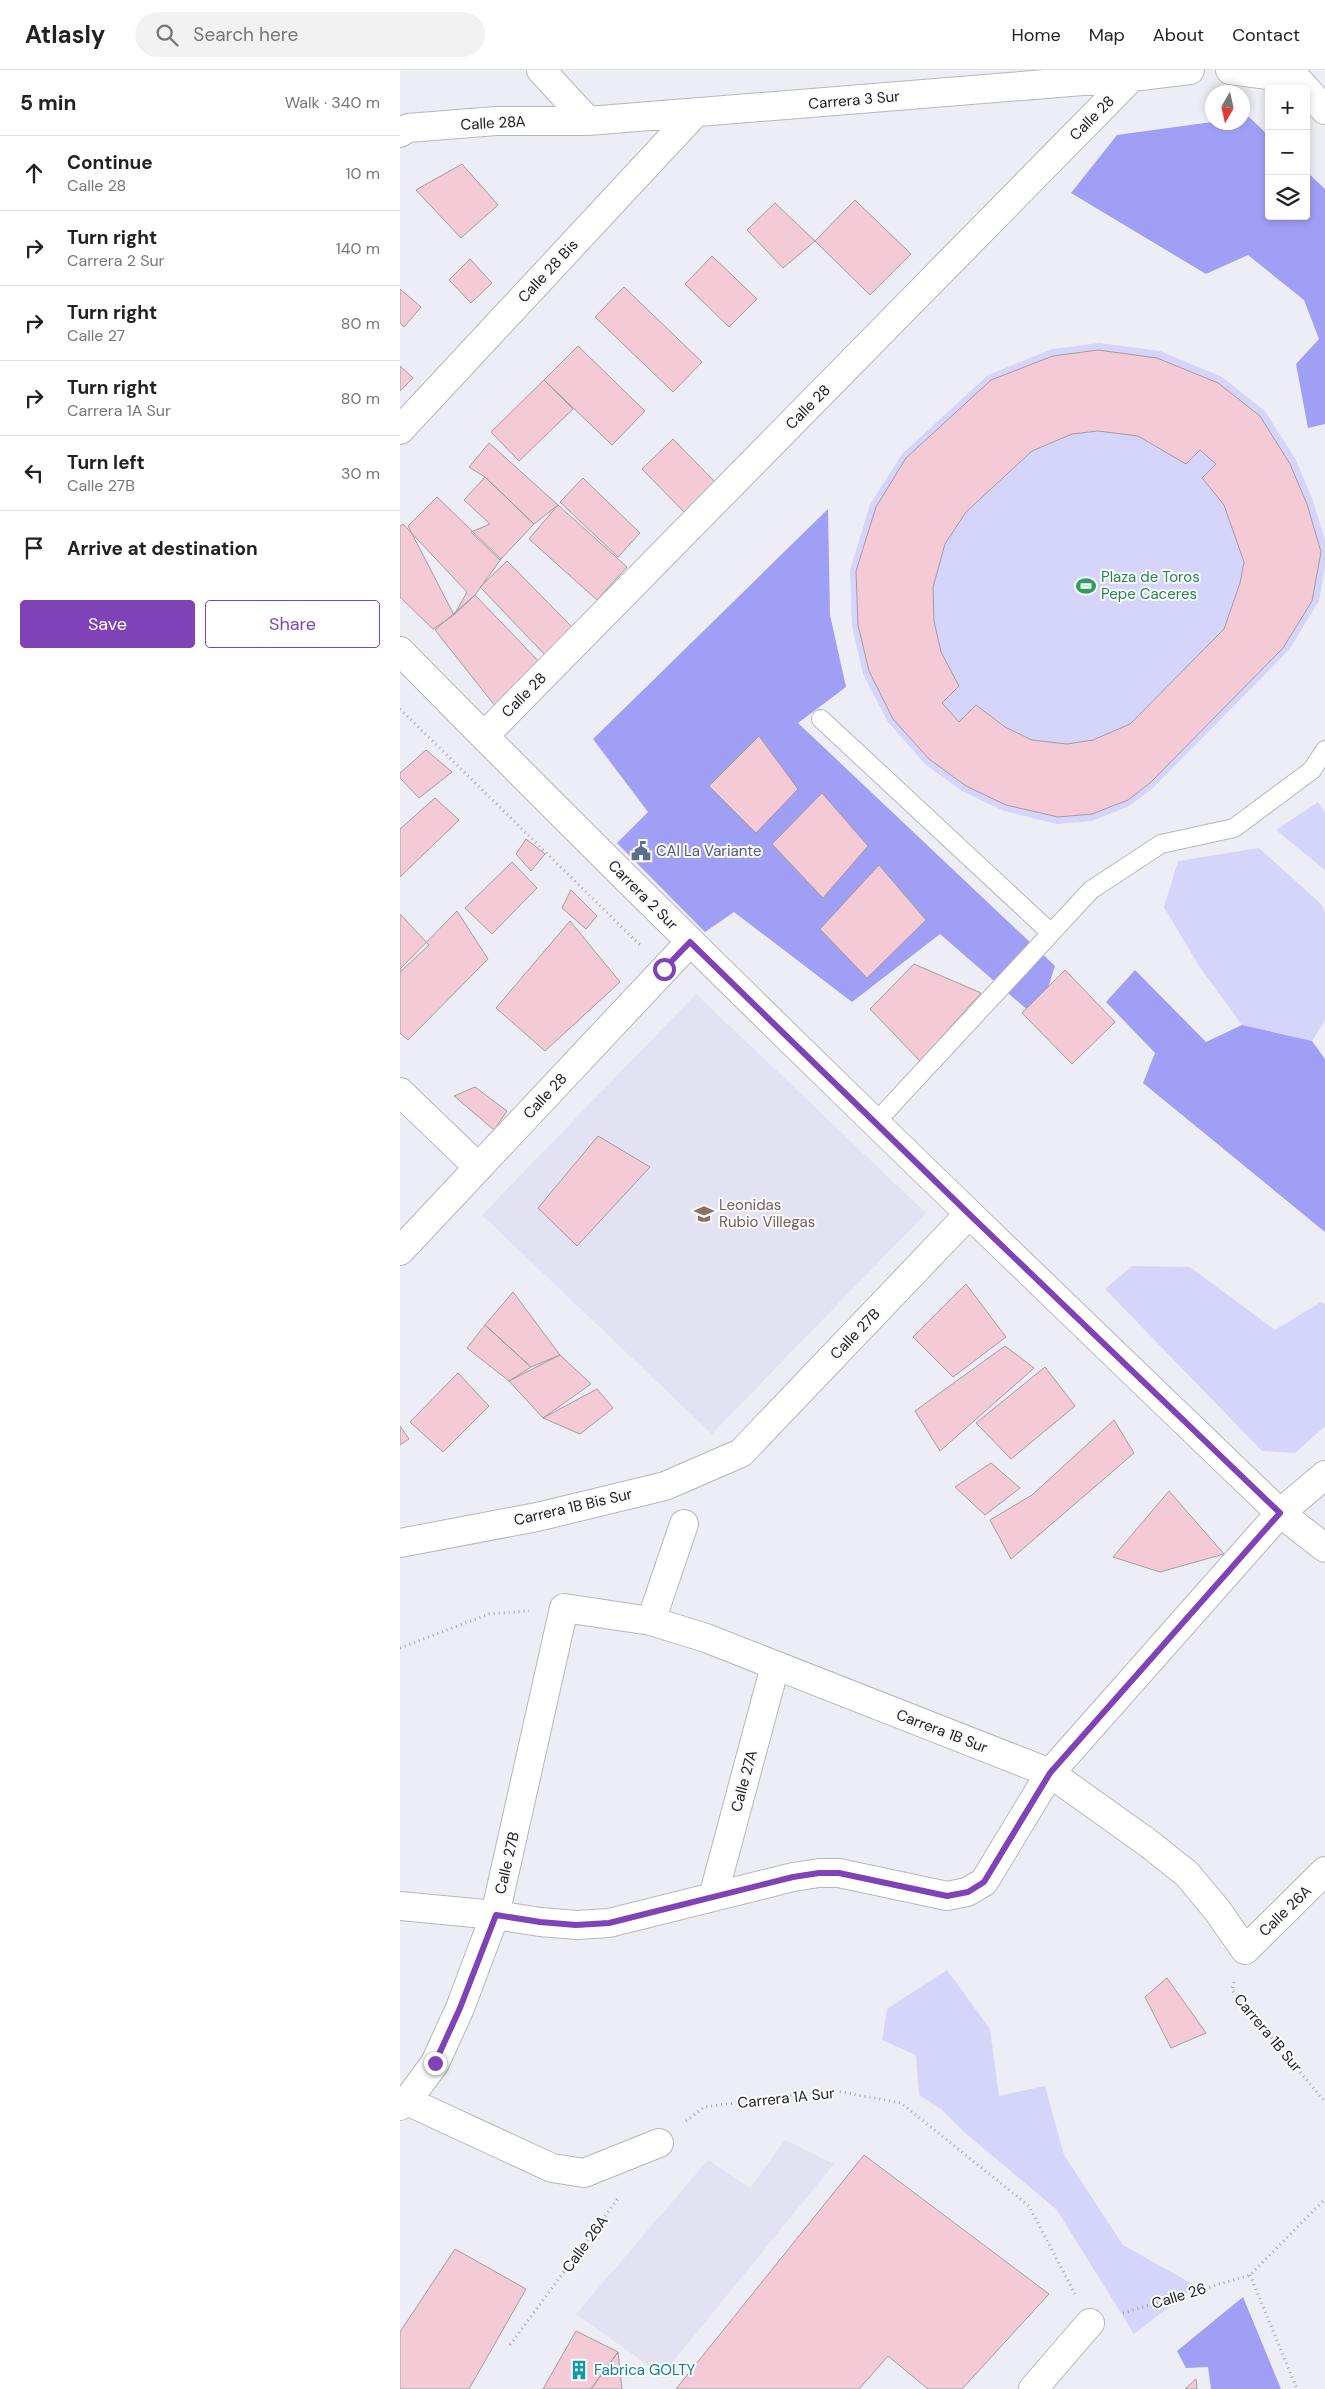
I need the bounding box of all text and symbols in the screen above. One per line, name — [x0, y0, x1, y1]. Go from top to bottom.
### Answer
search box — [135, 12, 485, 57]
text: Atlasly — [25, 19, 105, 50]
icon: search — [153, 21, 181, 49]
text: Search here — [193, 22, 298, 47]
text: Home — [1011, 23, 1061, 47]
text: Map — [1089, 23, 1125, 47]
text: About — [1153, 23, 1204, 47]
text: Contact — [1232, 23, 1300, 47]
north arrow — [1205, 85, 1250, 130]
map controls — [1265, 85, 1310, 220]
button: + — [1265, 85, 1310, 130]
street label: Carrera 3 Sur — [807, 86, 901, 114]
text: 5 min — [20, 89, 76, 117]
street label: Calle 28 — [1065, 91, 1119, 145]
text: Walk · 340 m — [285, 92, 380, 113]
street label: Calle 28A — [460, 111, 526, 135]
button: − — [1265, 130, 1310, 175]
text: Continue — [67, 150, 153, 175]
icon: ahead — [20, 159, 48, 187]
text: 10 m — [346, 163, 380, 184]
text: Calle 28 — [67, 175, 126, 196]
button: layers — [1265, 175, 1310, 220]
text: Turn right — [67, 225, 157, 250]
icon: right — [20, 234, 48, 262]
street label: Calle 28 Bis — [513, 235, 583, 307]
text: 140 m — [336, 238, 380, 259]
text: Carrera 2 Sur — [67, 250, 165, 271]
text: Turn right — [67, 300, 157, 325]
icon: right — [20, 309, 48, 337]
text: 80 m — [341, 313, 380, 334]
text: Calle 27 — [67, 325, 125, 346]
text: Turn right — [67, 375, 157, 400]
street label: Calle 28 — [781, 380, 835, 434]
icon: right — [20, 384, 48, 412]
text: 80 m — [341, 388, 380, 409]
text: Carrera 1A Sur — [67, 400, 171, 421]
text: Turn left — [67, 450, 145, 475]
icon: left — [20, 459, 48, 487]
text: 30 m — [341, 463, 380, 484]
text: Calle 27B — [67, 475, 135, 496]
icon: arrive — [20, 534, 48, 562]
text: Arrive at destination — [67, 536, 258, 561]
place label: Plaza de Toros Pepe Caceres — [1101, 567, 1200, 604]
sports icon: Plaza de Toros Pepe Caceres — [1075, 575, 1097, 597]
button: Save — [20, 600, 195, 648]
button: Share — [205, 600, 380, 648]
street label: Calle 28 — [497, 668, 551, 722]
public building icon: CAI La Variante — [630, 840, 652, 862]
place label: CAI La Variante — [656, 841, 761, 861]
street label: Carrera 2 Sur — [604, 856, 683, 935]
route start — [653, 958, 676, 981]
street label: Calle 28 — [519, 1069, 571, 1123]
place label: Leonidas Rubio Villegas — [719, 1195, 815, 1232]
school or university icon: Leonidas Rubio Villegas — [693, 1203, 715, 1225]
street label: Calle 27B — [826, 1304, 884, 1364]
street label: Carrera 1B Bis Sur — [512, 1484, 634, 1530]
street label: Carrera 1B Sur — [893, 1704, 991, 1758]
street label: Calle 27A — [726, 1748, 762, 1814]
street label: Calle 27B — [490, 1830, 524, 1896]
street label: Calle 26A — [1254, 1881, 1316, 1941]
street label: Carrera 1B Sur — [1229, 1990, 1307, 2077]
route end — [424, 2052, 447, 2075]
street label: Carrera 1A Sur — [737, 2083, 836, 2113]
street label: Calle 26A — [558, 2212, 612, 2276]
street label: Calle 26 — [1149, 2278, 1209, 2314]
building icon: Fabrica GOLTY — [568, 2359, 590, 2381]
place label: Fabrica GOLTY — [594, 2360, 696, 2380]

